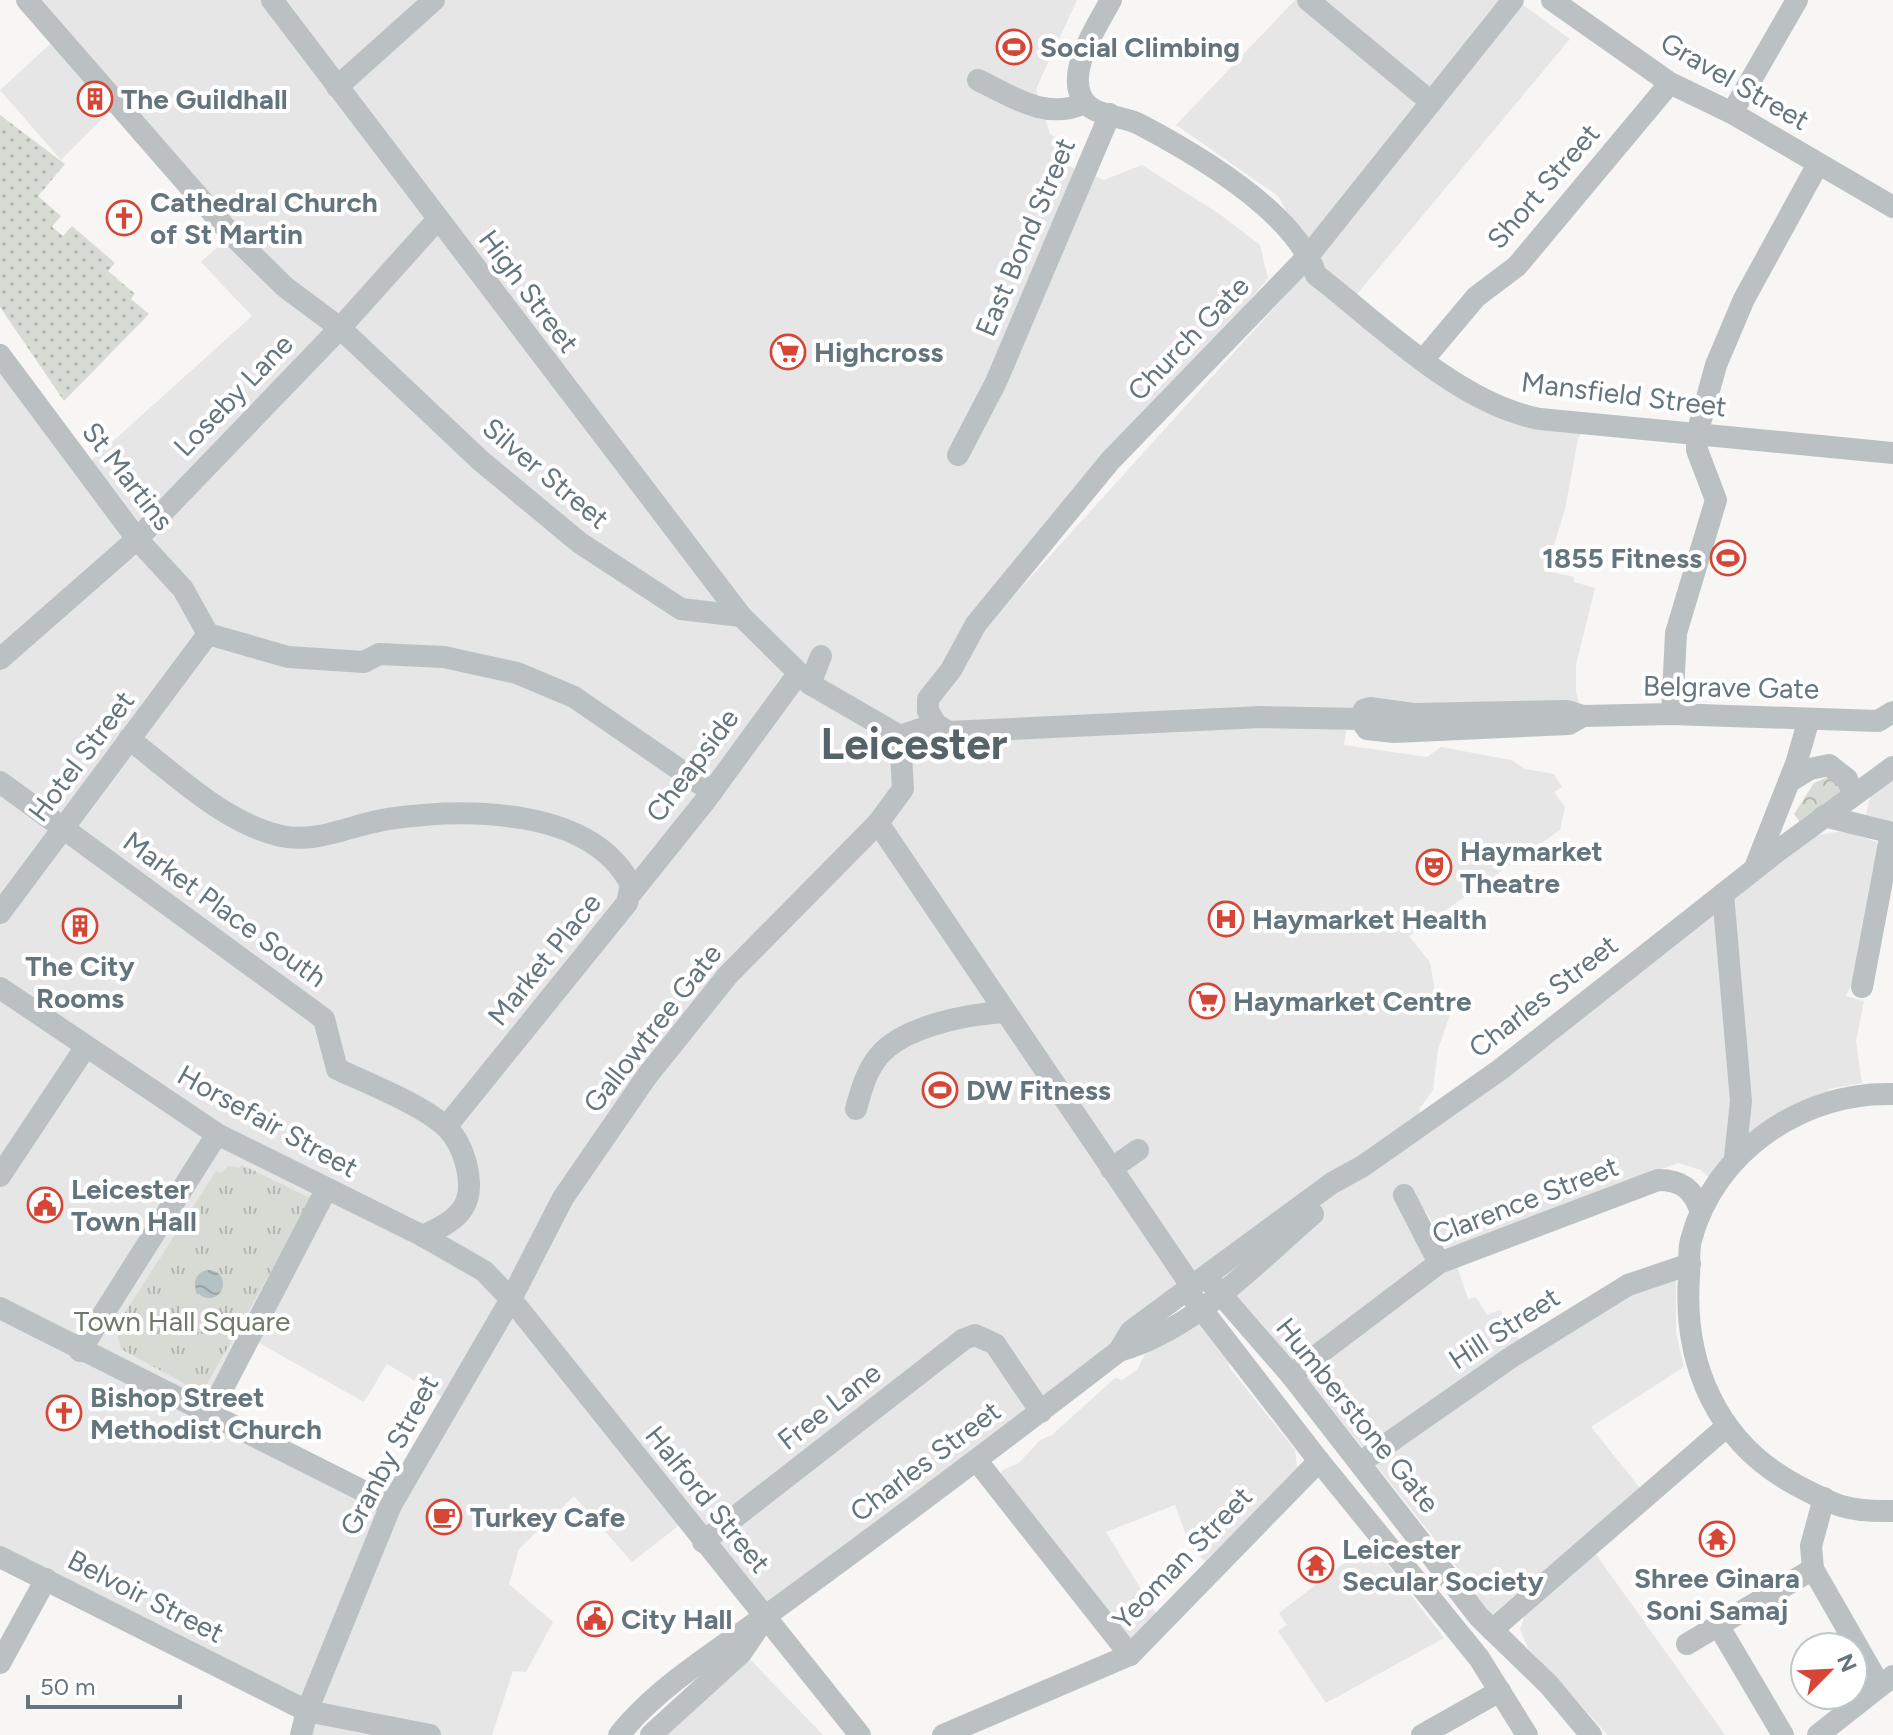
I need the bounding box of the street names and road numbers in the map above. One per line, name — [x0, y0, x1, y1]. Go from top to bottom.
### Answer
street label: Gravel Street — [1655, 25, 1815, 137]
street label: Short Street — [1480, 117, 1606, 255]
street label: East Bond Street — [968, 133, 1082, 341]
street label: High Street — [472, 223, 586, 359]
street label: Church Gate — [1120, 269, 1256, 407]
street label: Loseby Lane — [166, 327, 300, 463]
street label: Mansfield Street — [1519, 365, 1729, 423]
street label: Silver Street — [476, 410, 616, 536]
street label: St Martins — [75, 415, 181, 537]
street label: Belgrave Gate — [1643, 668, 1819, 706]
street label: Hotel Street — [21, 684, 141, 828]
street label: Cheapside — [638, 702, 746, 828]
street label: Market Place South — [117, 824, 333, 994]
street label: Market Place — [480, 886, 608, 1032]
street label: Charles Street — [1462, 927, 1624, 1065]
street label: Gallowtree Gate — [576, 937, 728, 1119]
street label: Horsefair Street — [172, 1057, 364, 1185]
street label: Clarence Street — [1427, 1149, 1623, 1251]
street label: Hill Street — [1442, 1280, 1566, 1376]
street label: Humberstone Gate — [1269, 1311, 1447, 1519]
street label: Free Lane — [771, 1355, 887, 1457]
street label: Granby Street — [333, 1369, 445, 1541]
street label: Charles Street — [843, 1393, 1007, 1529]
street label: Halford Street — [638, 1419, 778, 1579]
street label: Yeoman Street — [1105, 1479, 1259, 1637]
street label: Belvoir Street — [62, 1542, 230, 1650]

